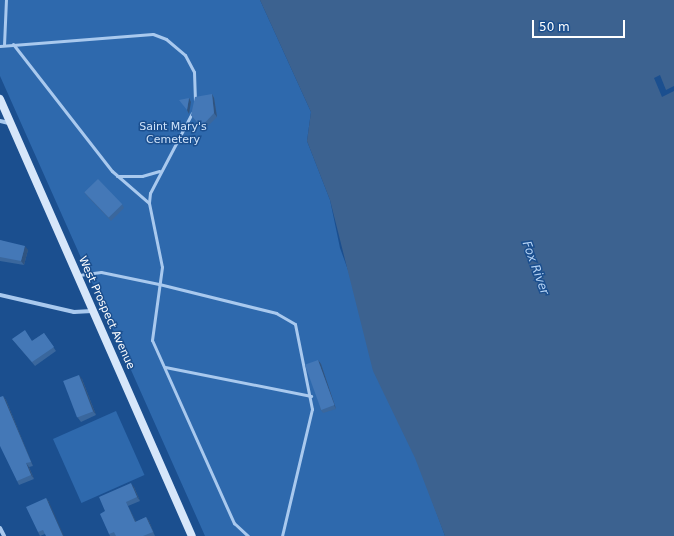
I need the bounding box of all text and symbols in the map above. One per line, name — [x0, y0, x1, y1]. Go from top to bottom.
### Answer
scale bar — [534, 12, 627, 38]
text: 50 m — [539, 20, 570, 34]
park label: Saint Mary's Cemetery — [139, 121, 207, 147]
water label: Fox River — [519, 239, 551, 297]
street label: West Prospect Avenue — [75, 254, 137, 372]

